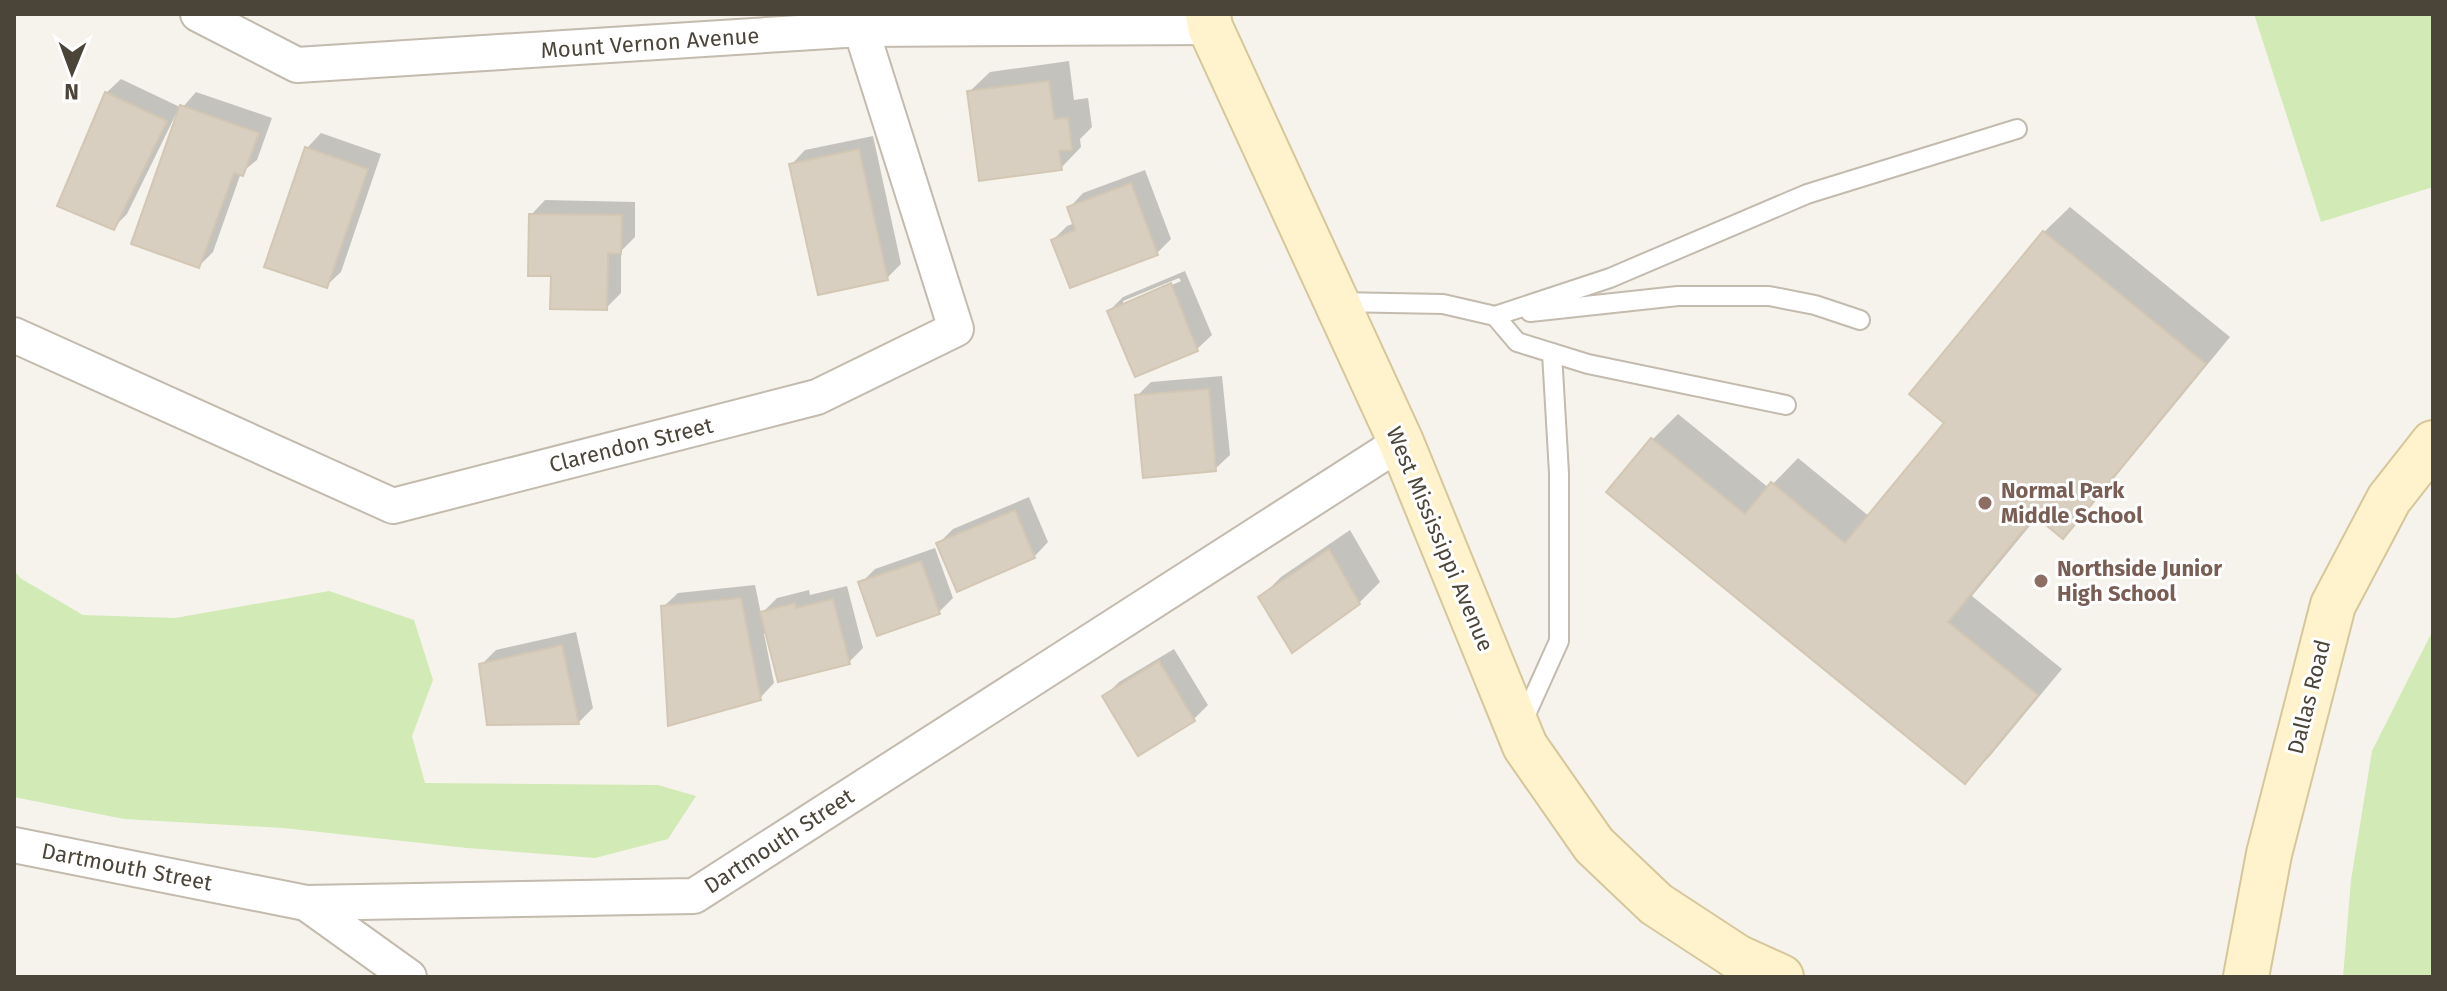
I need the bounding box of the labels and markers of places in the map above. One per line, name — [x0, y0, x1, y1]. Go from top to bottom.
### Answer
place label: Normal Park Middle School — [2001, 477, 2143, 529]
marker: Normal Park Middle School — [1976, 494, 1994, 512]
place label: Northside Junior High School — [2057, 555, 2222, 607]
marker: Northside Junior High School — [2032, 572, 2050, 590]

